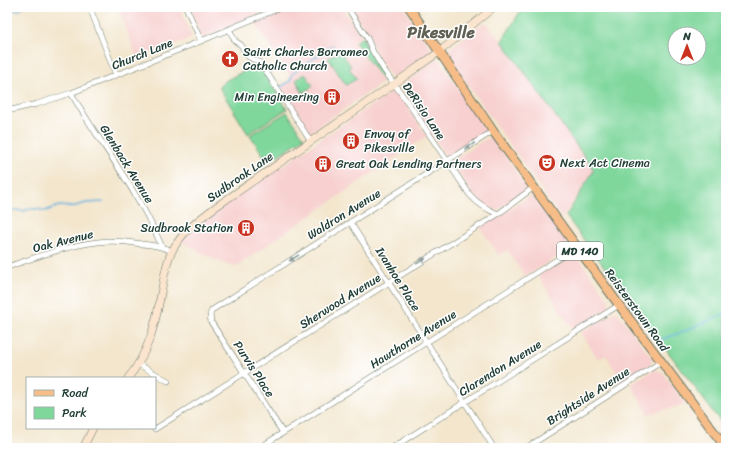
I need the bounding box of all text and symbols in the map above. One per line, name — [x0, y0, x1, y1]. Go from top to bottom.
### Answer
district label: Pikesville — [407, 18, 475, 47]
north arrow — [667, 26, 707, 66]
text: N — [682, 27, 691, 46]
street label: Church Lane — [108, 32, 176, 76]
place label: Saint Charles Borromeo Catholic Church — [243, 41, 368, 77]
church icon: Saint Charles Borromeo Catholic Church — [220, 49, 240, 69]
street label: DeRisio Lane — [396, 78, 452, 145]
place label: Min Engineering — [235, 86, 319, 108]
building icon: Min Engineering — [322, 87, 342, 107]
street label: Glenback Avenue — [94, 120, 160, 208]
place label: Envoy of Pikesville — [364, 123, 415, 159]
building icon: Envoy of Pikesville — [341, 131, 361, 151]
one-way arrow — [465, 142, 475, 150]
street label: Sudbrook Lane — [202, 146, 278, 208]
place label: Next Act Cinema — [560, 152, 650, 174]
place label: Great Oak Lending Partners — [336, 153, 481, 175]
theatre icon: Next Act Cinema — [537, 153, 557, 173]
building icon: Great Oak Lending Partners — [313, 154, 333, 174]
street label: Waldron Avenue — [303, 182, 385, 246]
place label: Sudbrook Station — [140, 217, 234, 239]
building icon: Sudbrook Station — [236, 218, 256, 238]
street label: Oak Avenue — [30, 223, 96, 259]
street label: Ivanhoe Place — [369, 241, 427, 316]
road number: MD 140 — [557, 242, 603, 260]
one-way arrow — [288, 254, 300, 261]
one-way arrow — [416, 258, 427, 265]
street label: Reisterstown Road — [599, 264, 675, 357]
street label: Sherwood Avenue — [295, 267, 385, 335]
street label: Hawthorne Avenue — [365, 303, 461, 375]
street label: Clarendon Avenue — [454, 333, 546, 402]
street label: Purvis Place — [227, 336, 281, 402]
street label: Brightside Avenue — [542, 361, 634, 431]
legend — [26, 377, 156, 429]
text: Road — [62, 382, 89, 404]
text: Park — [62, 402, 87, 424]

